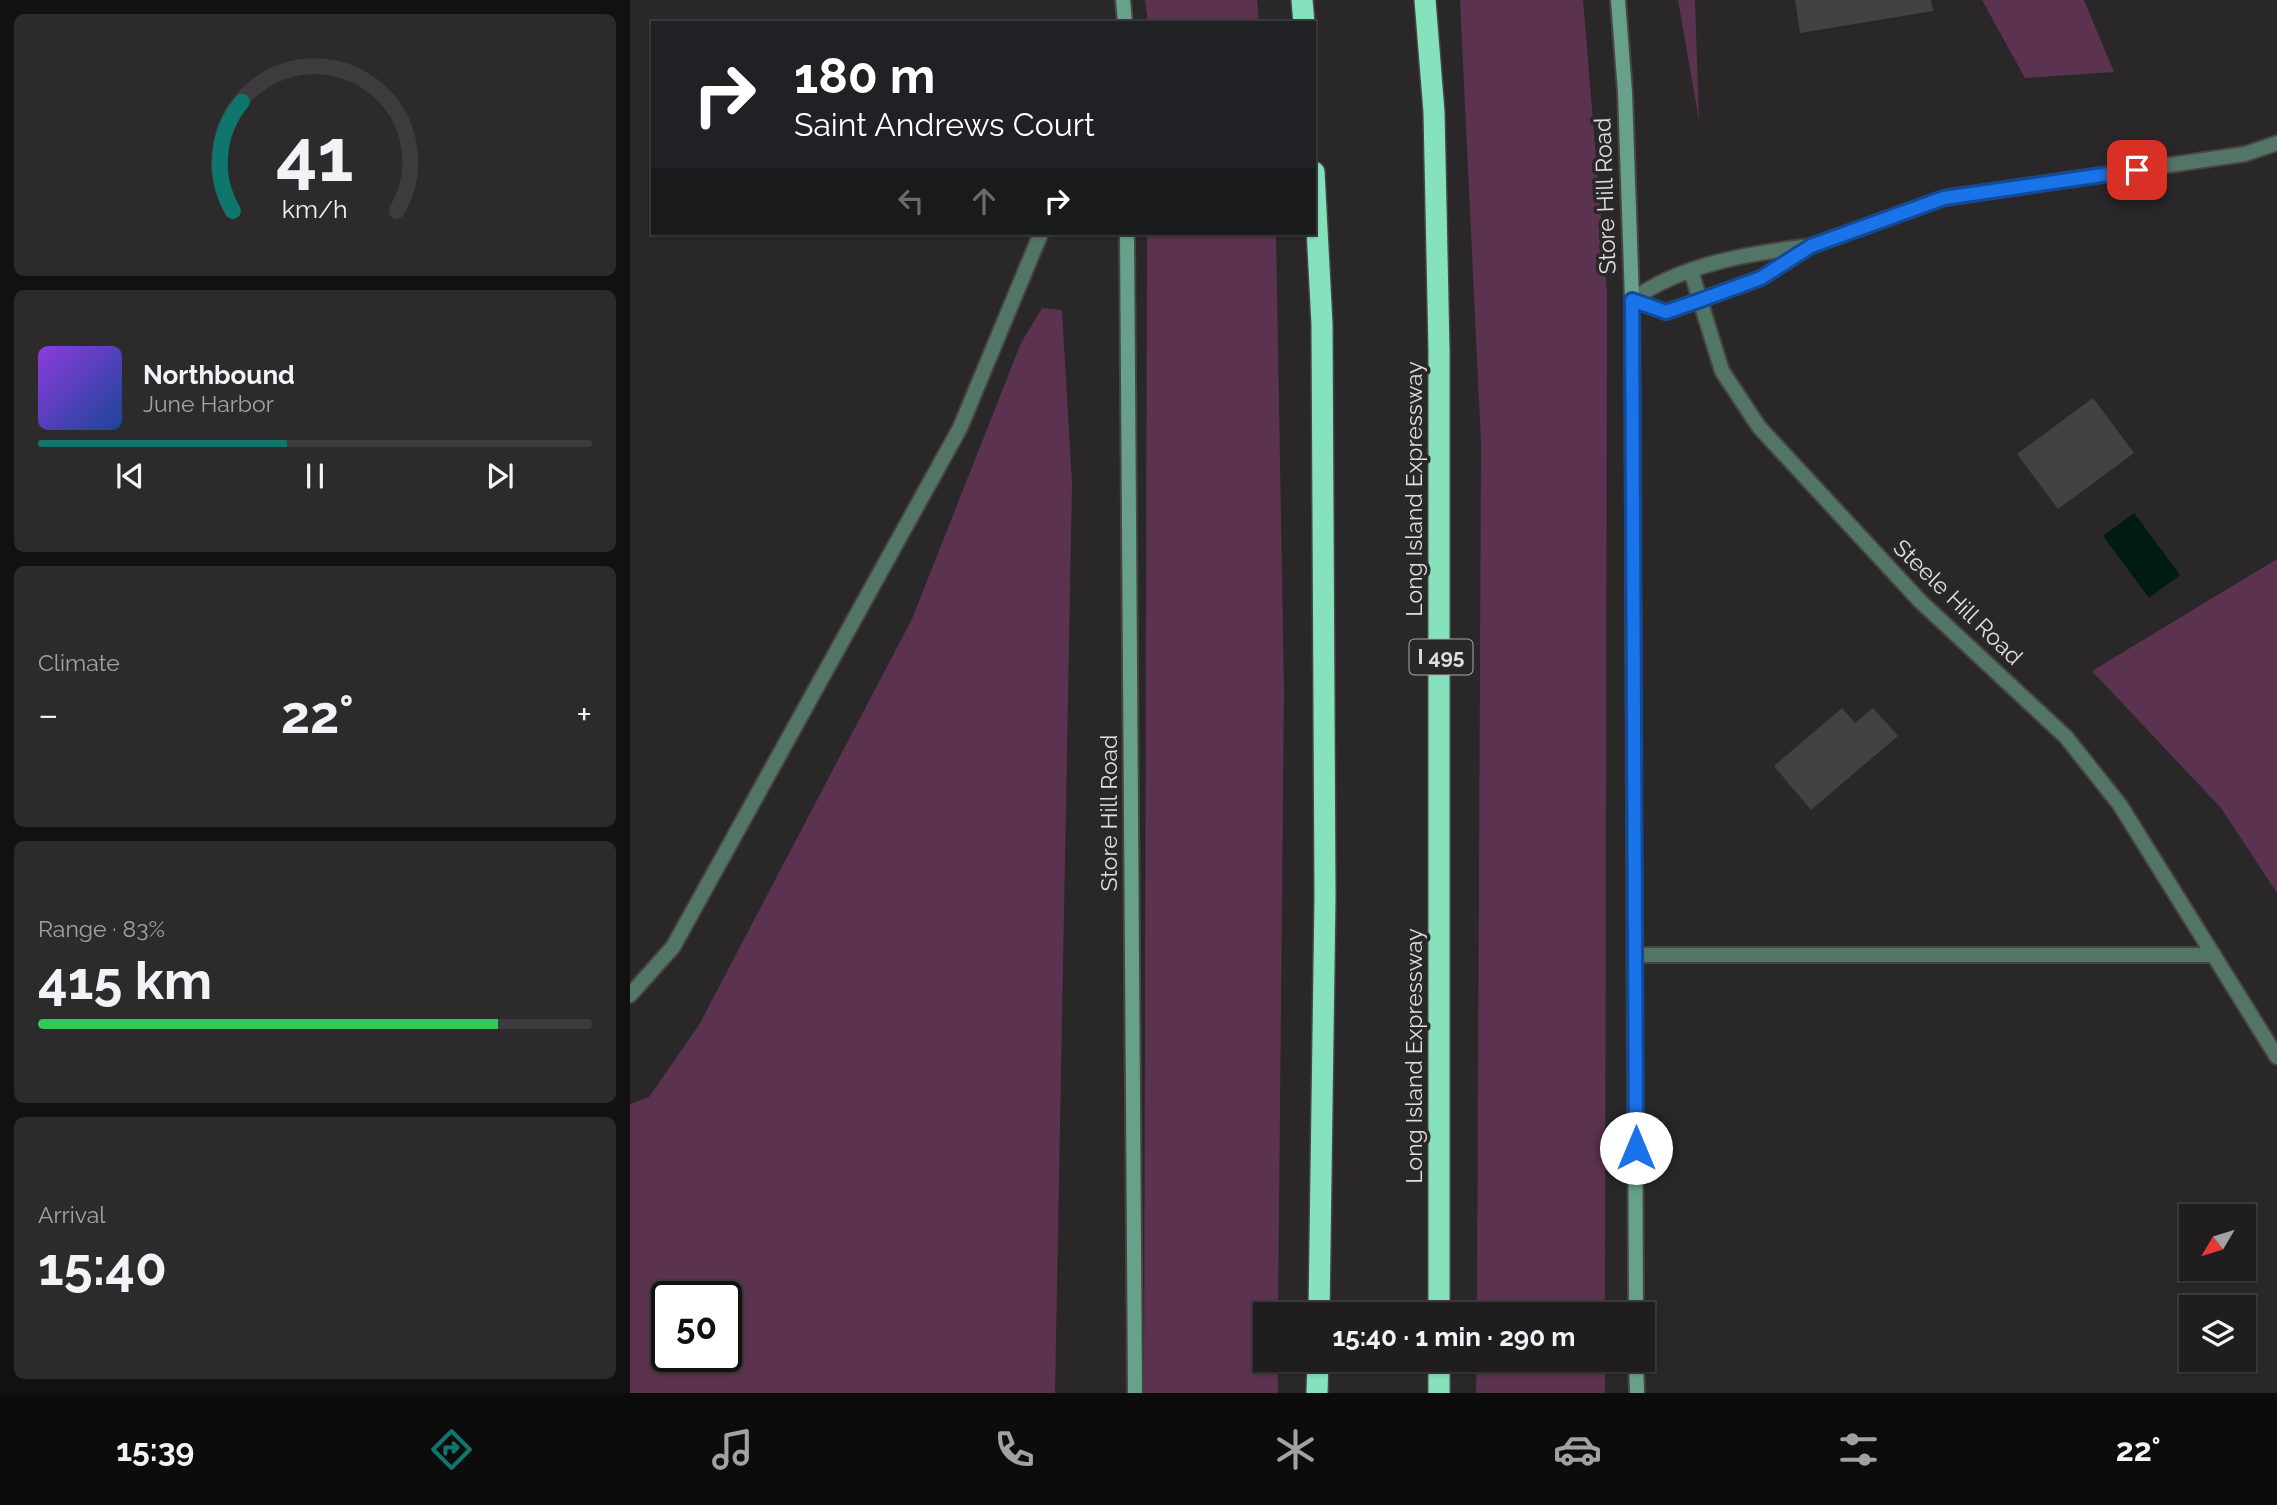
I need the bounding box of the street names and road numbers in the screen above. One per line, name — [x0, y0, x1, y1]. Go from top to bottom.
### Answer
street label: Store Hill Road — [1588, 117, 1621, 275]
street label: Long Island Expressway — [1400, 361, 1427, 617]
street label: Steele Hill Road — [1888, 533, 2028, 670]
road number: I 495 — [1410, 640, 1472, 674]
street label: Store Hill Road — [1095, 735, 1122, 891]
street label: Long Island Expressway — [1400, 928, 1427, 1184]

